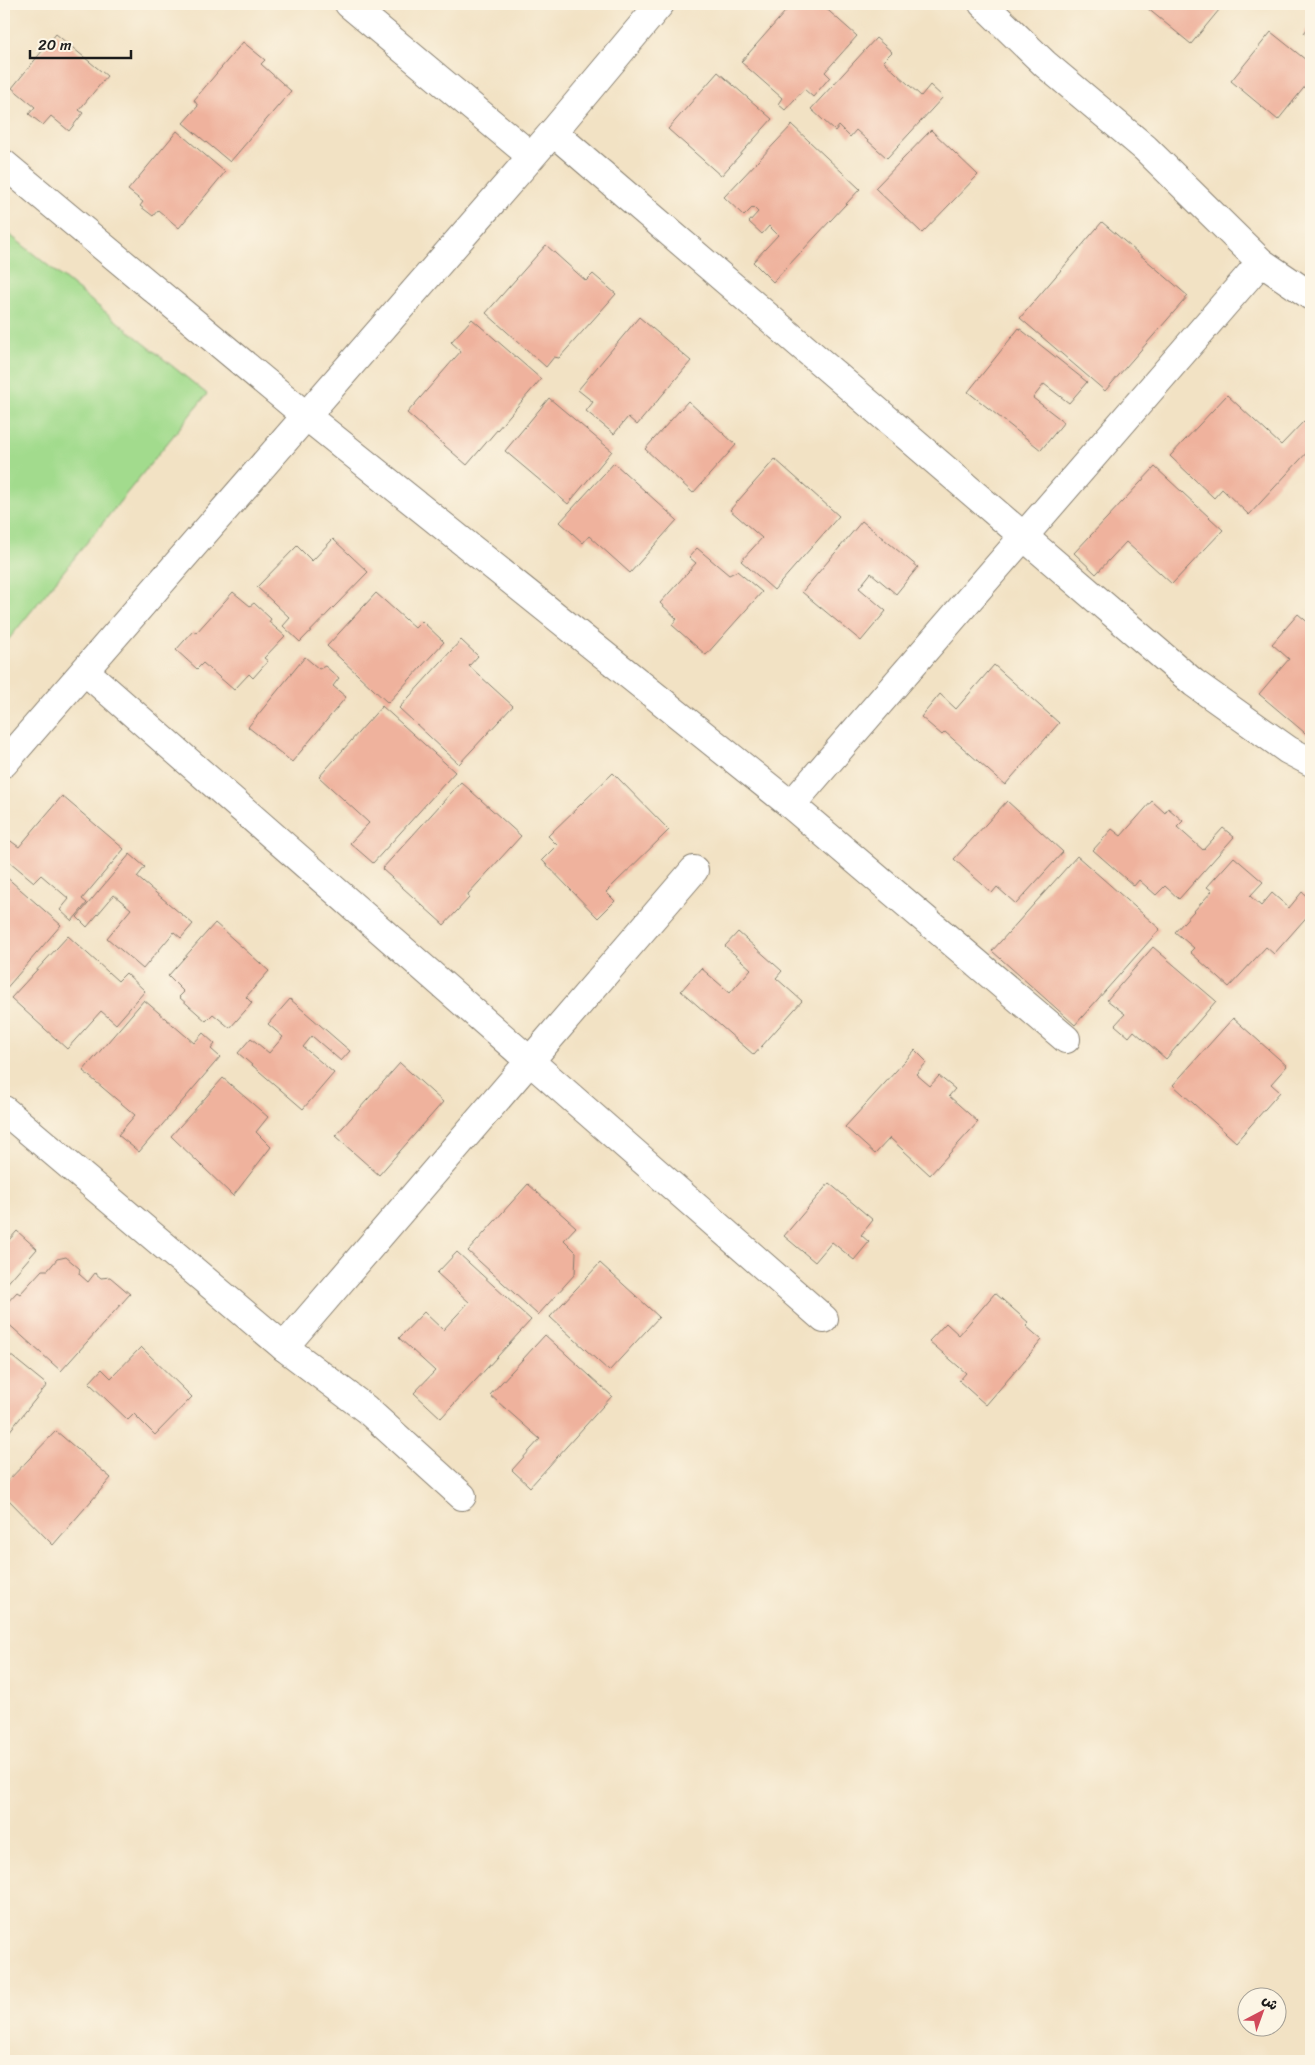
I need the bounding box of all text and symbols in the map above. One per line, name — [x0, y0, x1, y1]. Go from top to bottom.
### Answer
scale bar — [30, 28, 131, 60]
text: 20 m — [38, 32, 72, 58]
north arrow — [1238, 1988, 1288, 2038]
text: ش — [1256, 1988, 1284, 2017]

